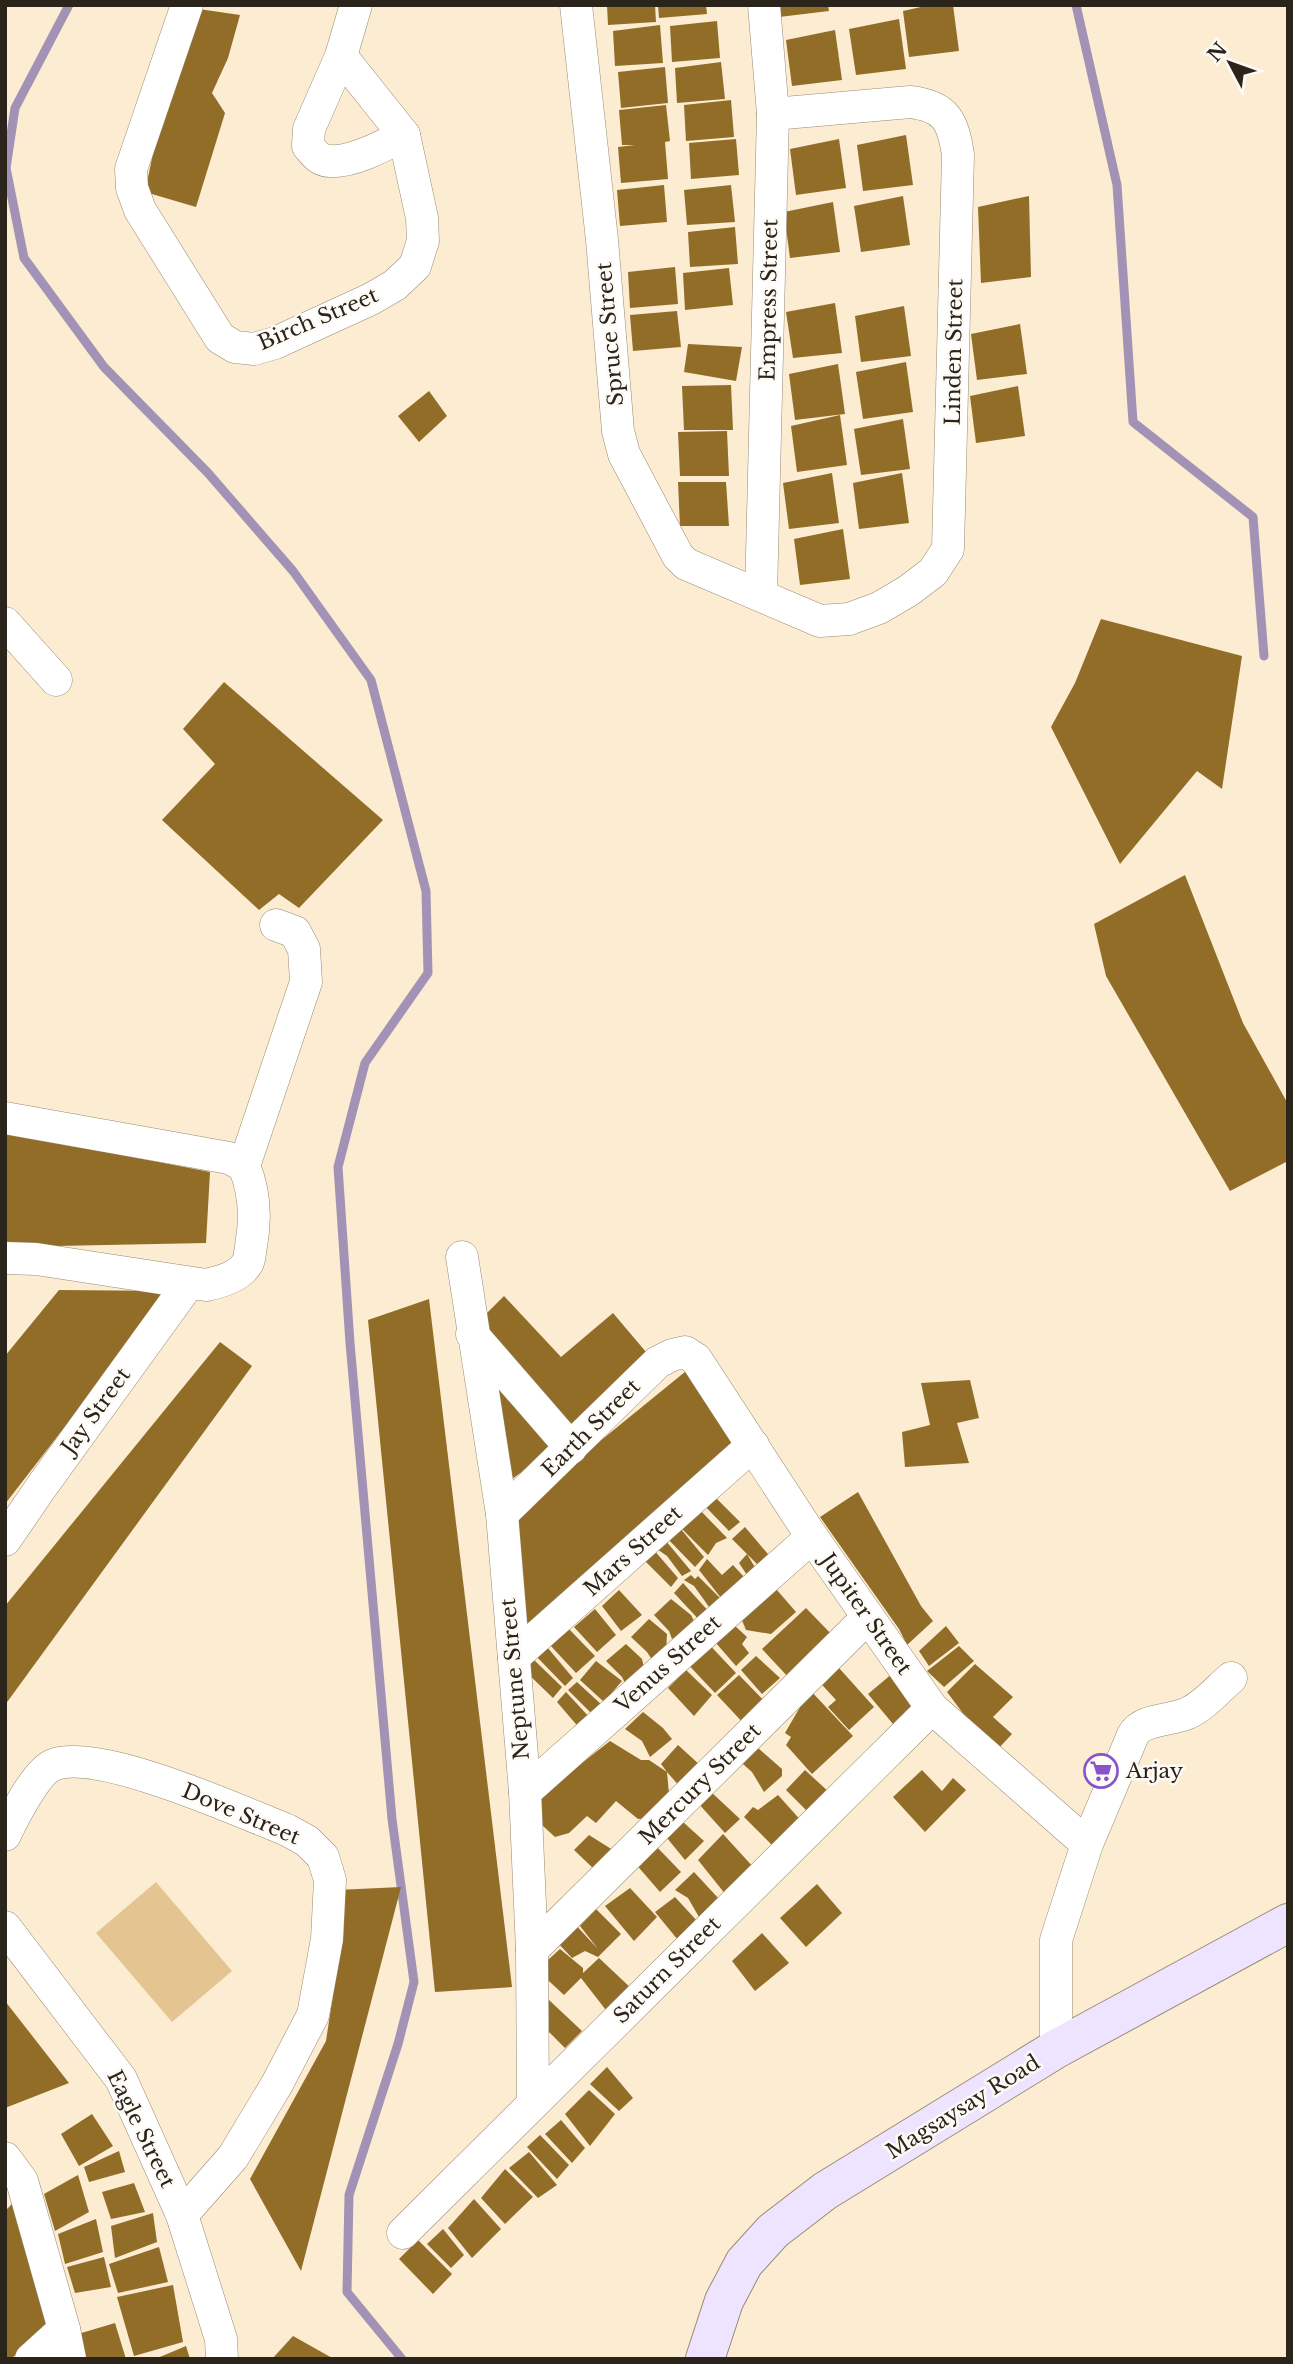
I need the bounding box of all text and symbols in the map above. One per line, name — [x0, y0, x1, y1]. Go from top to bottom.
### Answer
north arrow — [1195, 28, 1265, 98]
text: N — [1203, 38, 1232, 66]
street label: Empress Street — [755, 219, 783, 381]
street label: Spruce Street — [591, 261, 629, 407]
street label: Linden Street — [940, 278, 968, 426]
street label: Birch Street — [254, 282, 382, 356]
street label: Jay Street — [54, 1363, 136, 1462]
street label: Earth Street — [536, 1373, 646, 1483]
street label: Mars Street — [578, 1500, 688, 1602]
street label: Jupiter Street — [813, 1546, 917, 1680]
street label: Neptune Street — [495, 1597, 535, 1761]
street label: Venus Street — [609, 1609, 727, 1719]
street label: Mercury Street — [634, 1718, 766, 1850]
supermarket icon: Arjay — [1082, 1752, 1120, 1790]
place label: Arjay — [1125, 1758, 1184, 1784]
street label: Dove Street — [178, 1778, 304, 1850]
street label: Saturn Street — [608, 1911, 726, 2029]
street label: Magsaysay Road — [881, 2049, 1045, 2165]
street label: Eagle Street — [101, 2066, 181, 2192]

